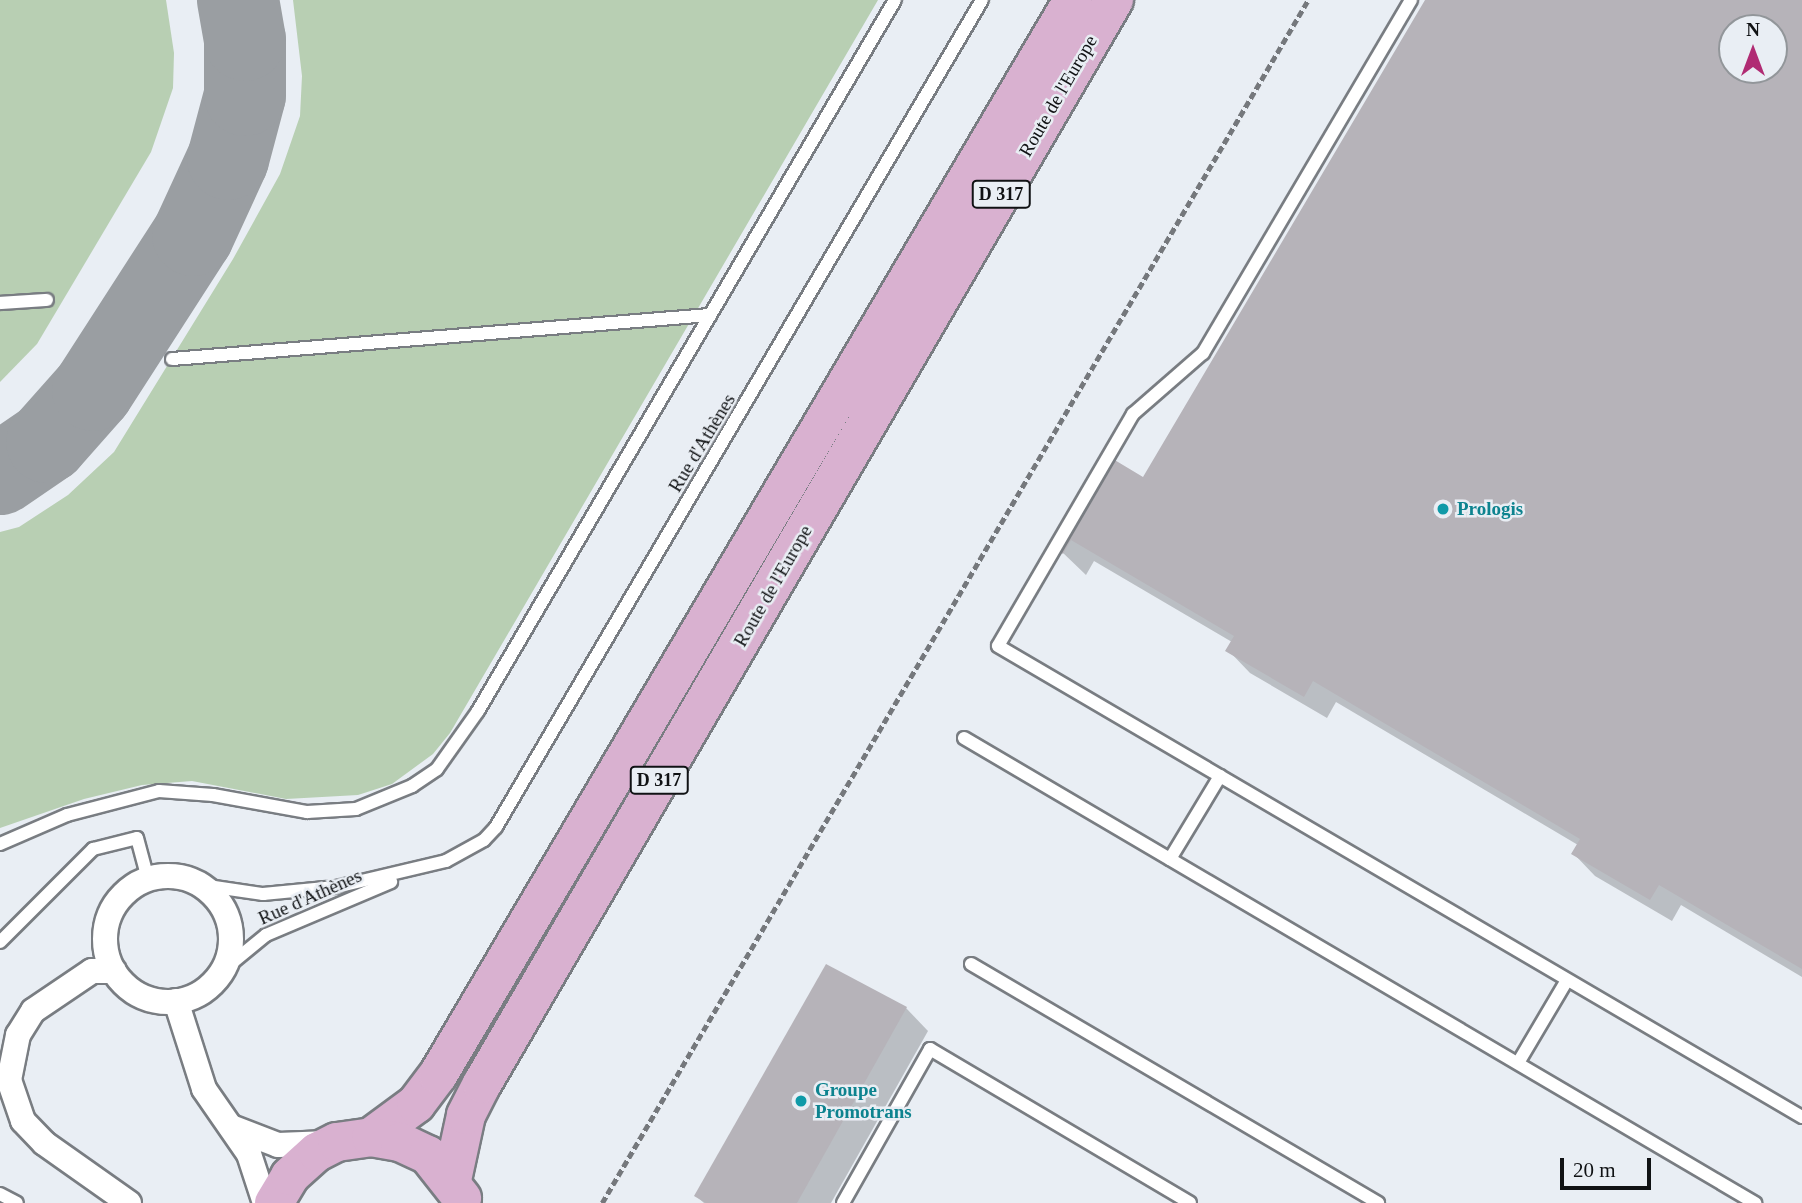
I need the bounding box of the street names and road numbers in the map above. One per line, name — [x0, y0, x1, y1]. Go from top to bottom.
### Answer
street label: Route de l'Europe — [1014, 31, 1102, 161]
road number: D 317 — [971, 180, 1031, 209]
street label: Rue d'Athènes — [664, 390, 740, 496]
street label: Route de l'Europe — [729, 521, 817, 651]
road number: D 317 — [629, 766, 689, 794]
street label: Rue d'Athènes — [255, 864, 365, 930]

